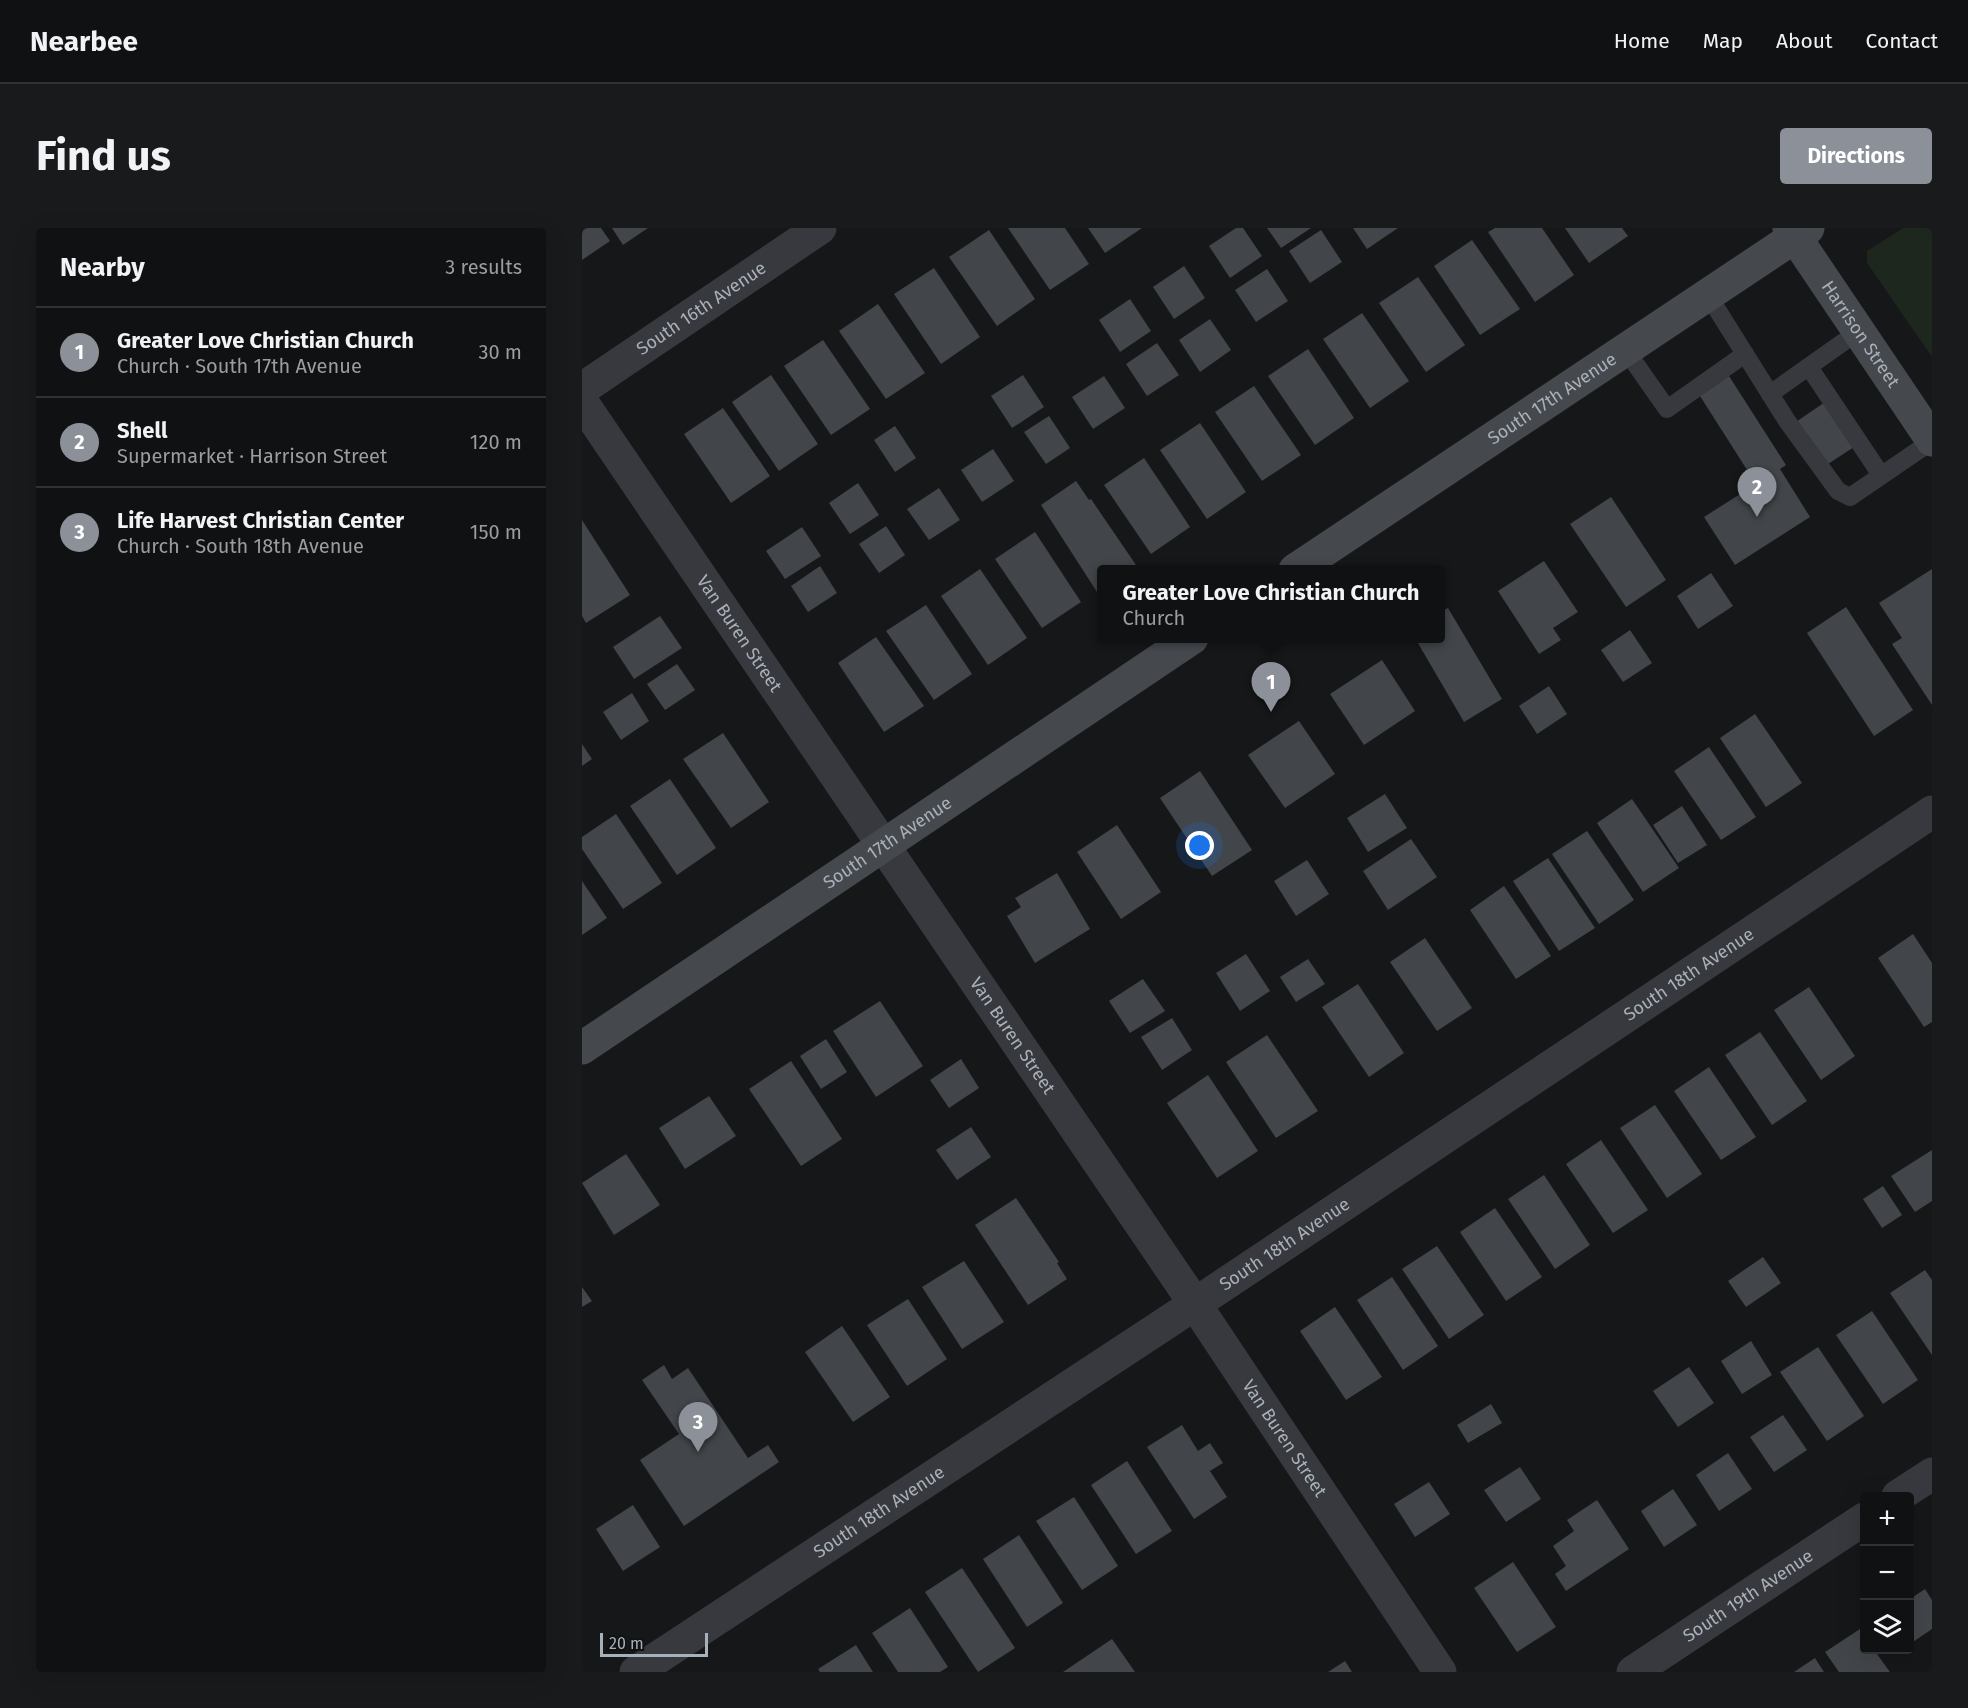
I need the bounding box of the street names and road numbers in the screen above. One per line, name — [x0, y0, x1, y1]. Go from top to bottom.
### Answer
street label: South 16th Avenue — [632, 257, 770, 360]
street label: Harrison Street — [1817, 276, 1905, 392]
street label: South 17th Avenue — [1484, 348, 1621, 449]
street label: Van Buren Street — [692, 571, 787, 697]
street label: South 17th Avenue — [819, 792, 956, 894]
street label: South 18th Avenue — [1619, 923, 1758, 1026]
street label: Van Buren Street — [965, 973, 1060, 1099]
street label: South 18th Avenue — [1215, 1193, 1354, 1296]
street label: Van Buren Street — [1238, 1376, 1332, 1502]
street label: South 18th Avenue — [810, 1461, 949, 1563]
street label: South 19th Avenue — [1679, 1545, 1817, 1647]

